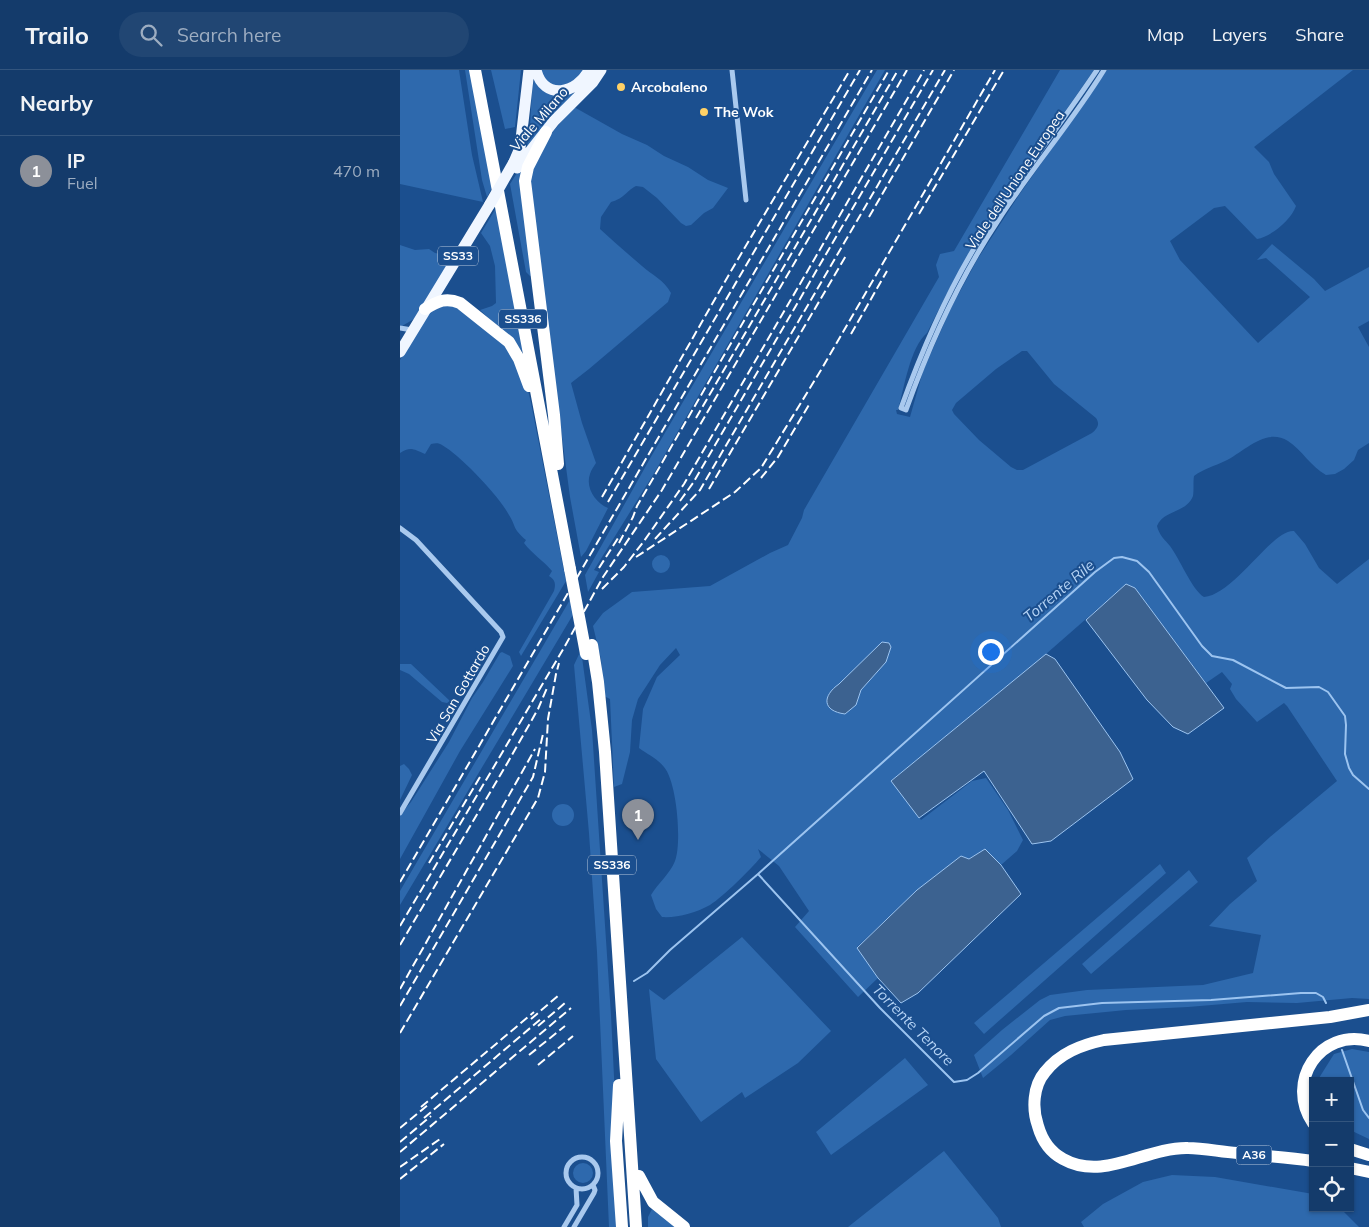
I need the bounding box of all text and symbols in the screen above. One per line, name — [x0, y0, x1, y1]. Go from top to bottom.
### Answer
search box — [119, 12, 469, 57]
text: Trailo — [25, 20, 89, 50]
icon: search — [137, 21, 165, 49]
text: Search here — [177, 23, 281, 47]
text: Map — [1147, 23, 1184, 46]
text: Layers — [1212, 23, 1267, 46]
text: Share — [1295, 23, 1344, 46]
place label: Arcobaleno — [631, 78, 708, 96]
marker: Arcobaleno — [615, 81, 627, 93]
street label: Viale Milano — [506, 83, 572, 155]
text: Nearby — [20, 90, 93, 116]
place label: The Wok — [714, 103, 774, 121]
marker: The Wok — [698, 106, 710, 118]
street label: Viale dell'Unione Europea — [961, 107, 1069, 253]
text: IP — [67, 149, 85, 173]
text: 1 — [31, 161, 41, 181]
text: 470 m — [333, 161, 380, 181]
text: Fuel — [67, 173, 98, 193]
road number: SS33 — [438, 247, 478, 266]
road number: SS336 — [499, 310, 547, 328]
water label: Torrente Rile — [1019, 555, 1098, 626]
your location — [978, 639, 1004, 665]
street label: Via San Gottardo — [422, 641, 494, 747]
pin: 1 — [622, 799, 654, 840]
road number: SS336 — [588, 856, 636, 874]
water label: Torrente Tenore — [868, 980, 958, 1070]
map controls — [1309, 1077, 1354, 1212]
button: + — [1309, 1077, 1354, 1122]
button: − — [1309, 1122, 1354, 1167]
road number: A36 — [1236, 1146, 1272, 1164]
button: locate — [1309, 1167, 1354, 1212]

